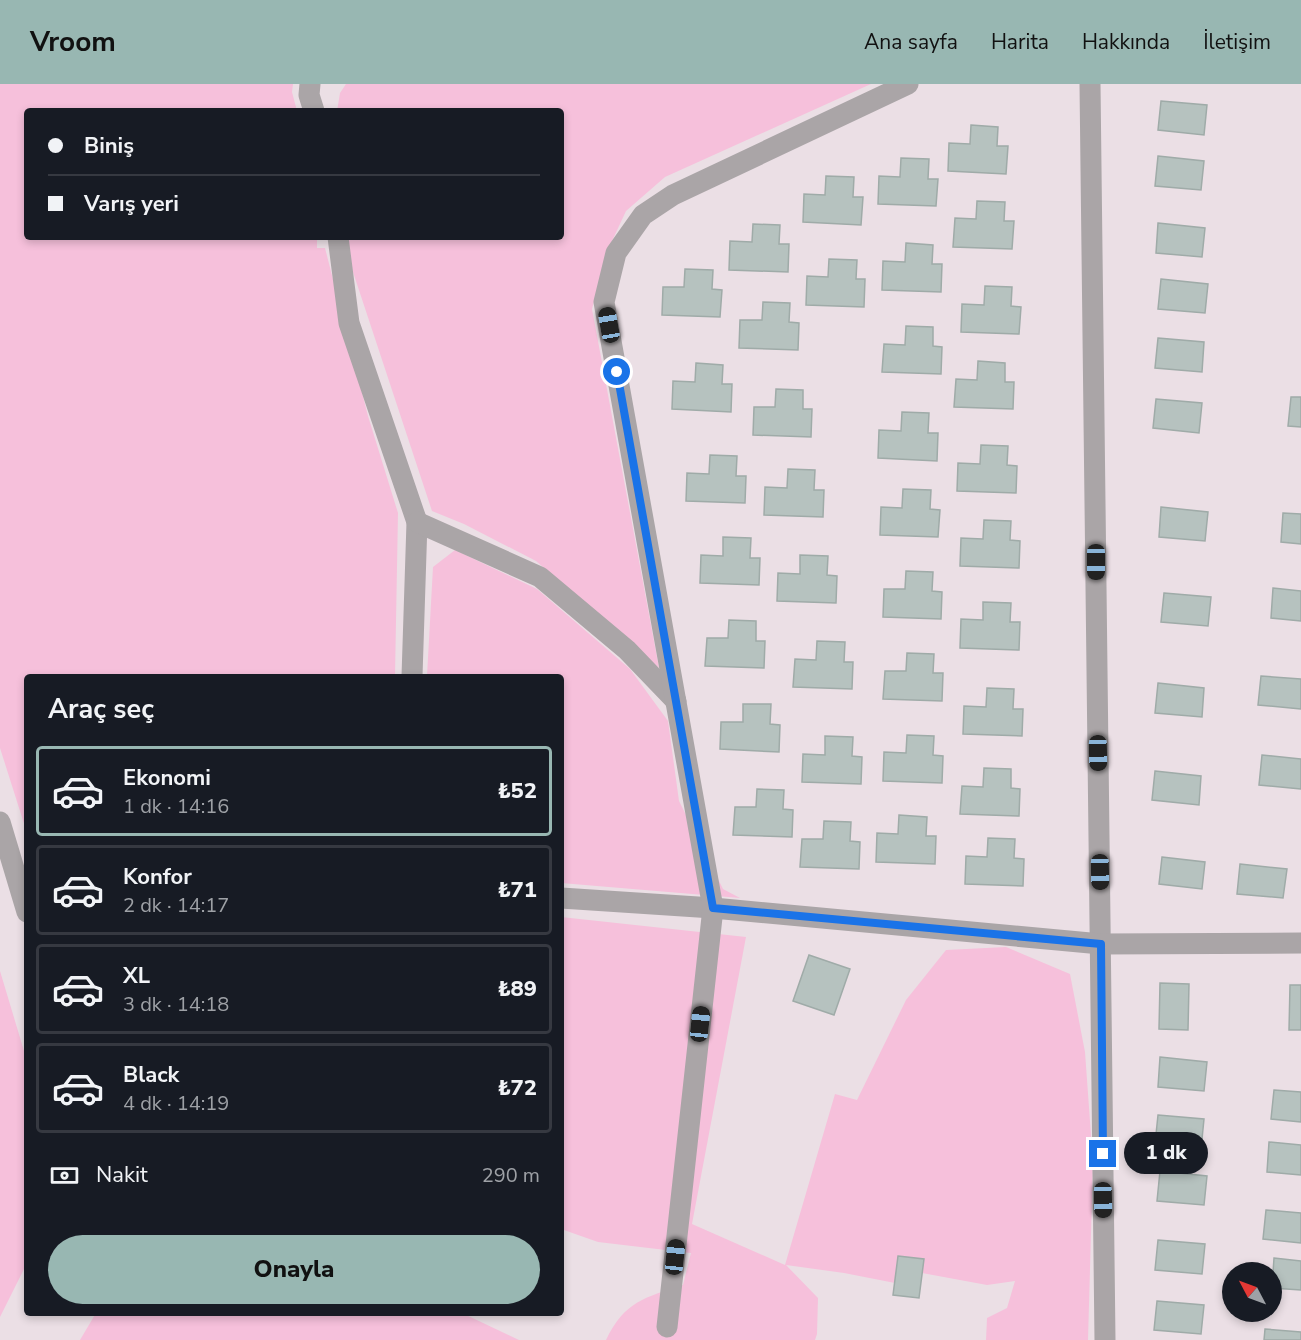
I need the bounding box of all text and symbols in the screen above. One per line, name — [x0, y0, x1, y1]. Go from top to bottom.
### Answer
text: Vroom — [30, 23, 116, 61]
text: Ana sayfa — [864, 28, 958, 56]
text: Harita — [991, 28, 1049, 56]
text: Hakkında — [1082, 28, 1170, 56]
text: İletişim — [1203, 28, 1271, 56]
text: Biniş — [84, 131, 134, 161]
text: Varış yeri — [84, 189, 179, 219]
car — [597, 306, 621, 344]
route start — [603, 358, 630, 385]
car — [1087, 544, 1105, 580]
text: Araç seç — [48, 691, 154, 728]
car — [1089, 735, 1107, 771]
text: Ekonomi — [123, 763, 211, 793]
icon: car — [51, 764, 105, 818]
text: ₺52 — [497, 776, 537, 806]
text: 1 dk · 14:16 — [123, 793, 229, 820]
car — [1091, 854, 1109, 890]
text: Konfor — [123, 862, 192, 892]
icon: car — [51, 863, 105, 917]
text: ₺71 — [497, 875, 537, 905]
text: 2 dk · 14:17 — [123, 892, 229, 919]
text: XL — [123, 961, 150, 991]
icon: car — [51, 962, 105, 1016]
text: ₺89 — [497, 974, 537, 1004]
text: 3 dk · 14:18 — [123, 991, 229, 1018]
car — [689, 1005, 711, 1043]
text: Black — [123, 1060, 179, 1090]
icon: car — [51, 1061, 105, 1115]
text: ₺72 — [497, 1073, 537, 1103]
text: 4 dk · 14:19 — [123, 1090, 229, 1117]
callout: 1 dk — [1124, 1133, 1208, 1175]
text: 1 dk — [1146, 1139, 1186, 1166]
route end — [1089, 1140, 1116, 1167]
icon: cash — [48, 1159, 81, 1192]
text: Nakit — [96, 1160, 148, 1190]
text: 290 m — [482, 1162, 540, 1189]
car — [1094, 1182, 1112, 1218]
button: Onayla — [48, 1235, 540, 1304]
car — [664, 1238, 686, 1276]
north arrow — [1222, 1262, 1282, 1322]
map controls — [1222, 1262, 1282, 1322]

